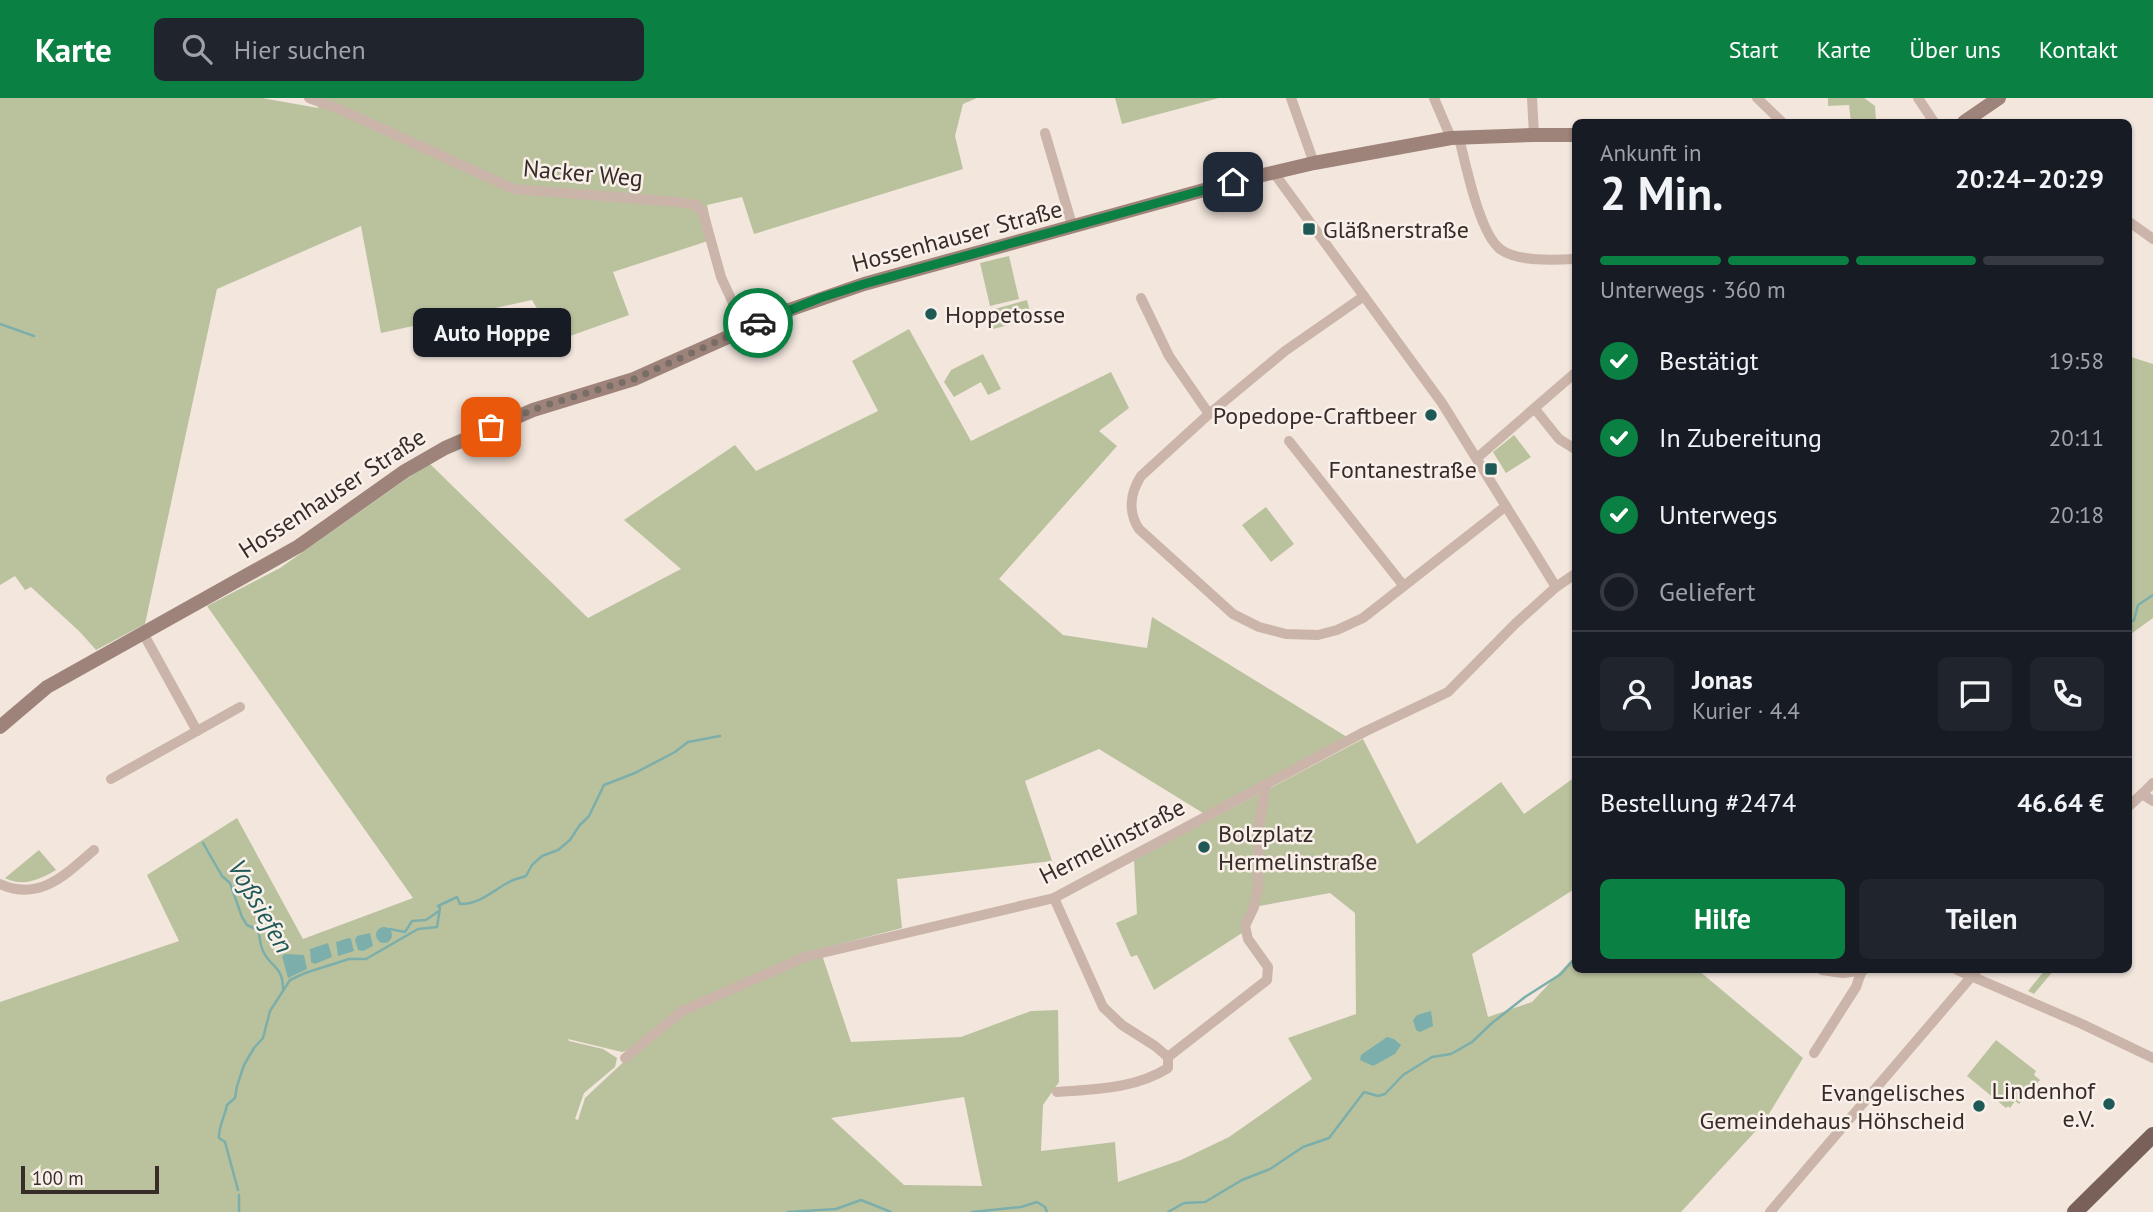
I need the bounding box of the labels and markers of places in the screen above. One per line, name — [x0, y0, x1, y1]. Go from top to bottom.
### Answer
pin — [1203, 152, 1263, 212]
place label: Gläßnerstraße — [1323, 214, 1469, 245]
marker: Gläßnerstraße — [1301, 221, 1317, 237]
place label: Hoppetosse — [945, 299, 1065, 330]
marker: Hoppetosse — [923, 306, 939, 322]
callout: Auto Hoppe — [412, 308, 570, 357]
pin — [461, 397, 521, 457]
place label: Popedope-Craftbeer — [1213, 400, 1417, 431]
marker: Popedope-Craftbeer — [1423, 407, 1439, 423]
place label: Fontanestraße — [1329, 454, 1477, 485]
marker: Fontanestraße — [1483, 461, 1499, 477]
place label: Bolzplatz Hermelinstraße — [1218, 818, 1377, 877]
marker: Bolzplatz Hermelinstraße — [1196, 839, 1212, 855]
place label: Lindenhof e.V. — [1991, 1075, 2096, 1134]
place label: Evangelisches Gemeindehaus Höhscheid — [1700, 1077, 1965, 1136]
marker: Lindenhof e.V. — [2101, 1096, 2117, 1112]
marker: Evangelisches Gemeindehaus Höhscheid — [1971, 1098, 1987, 1114]

